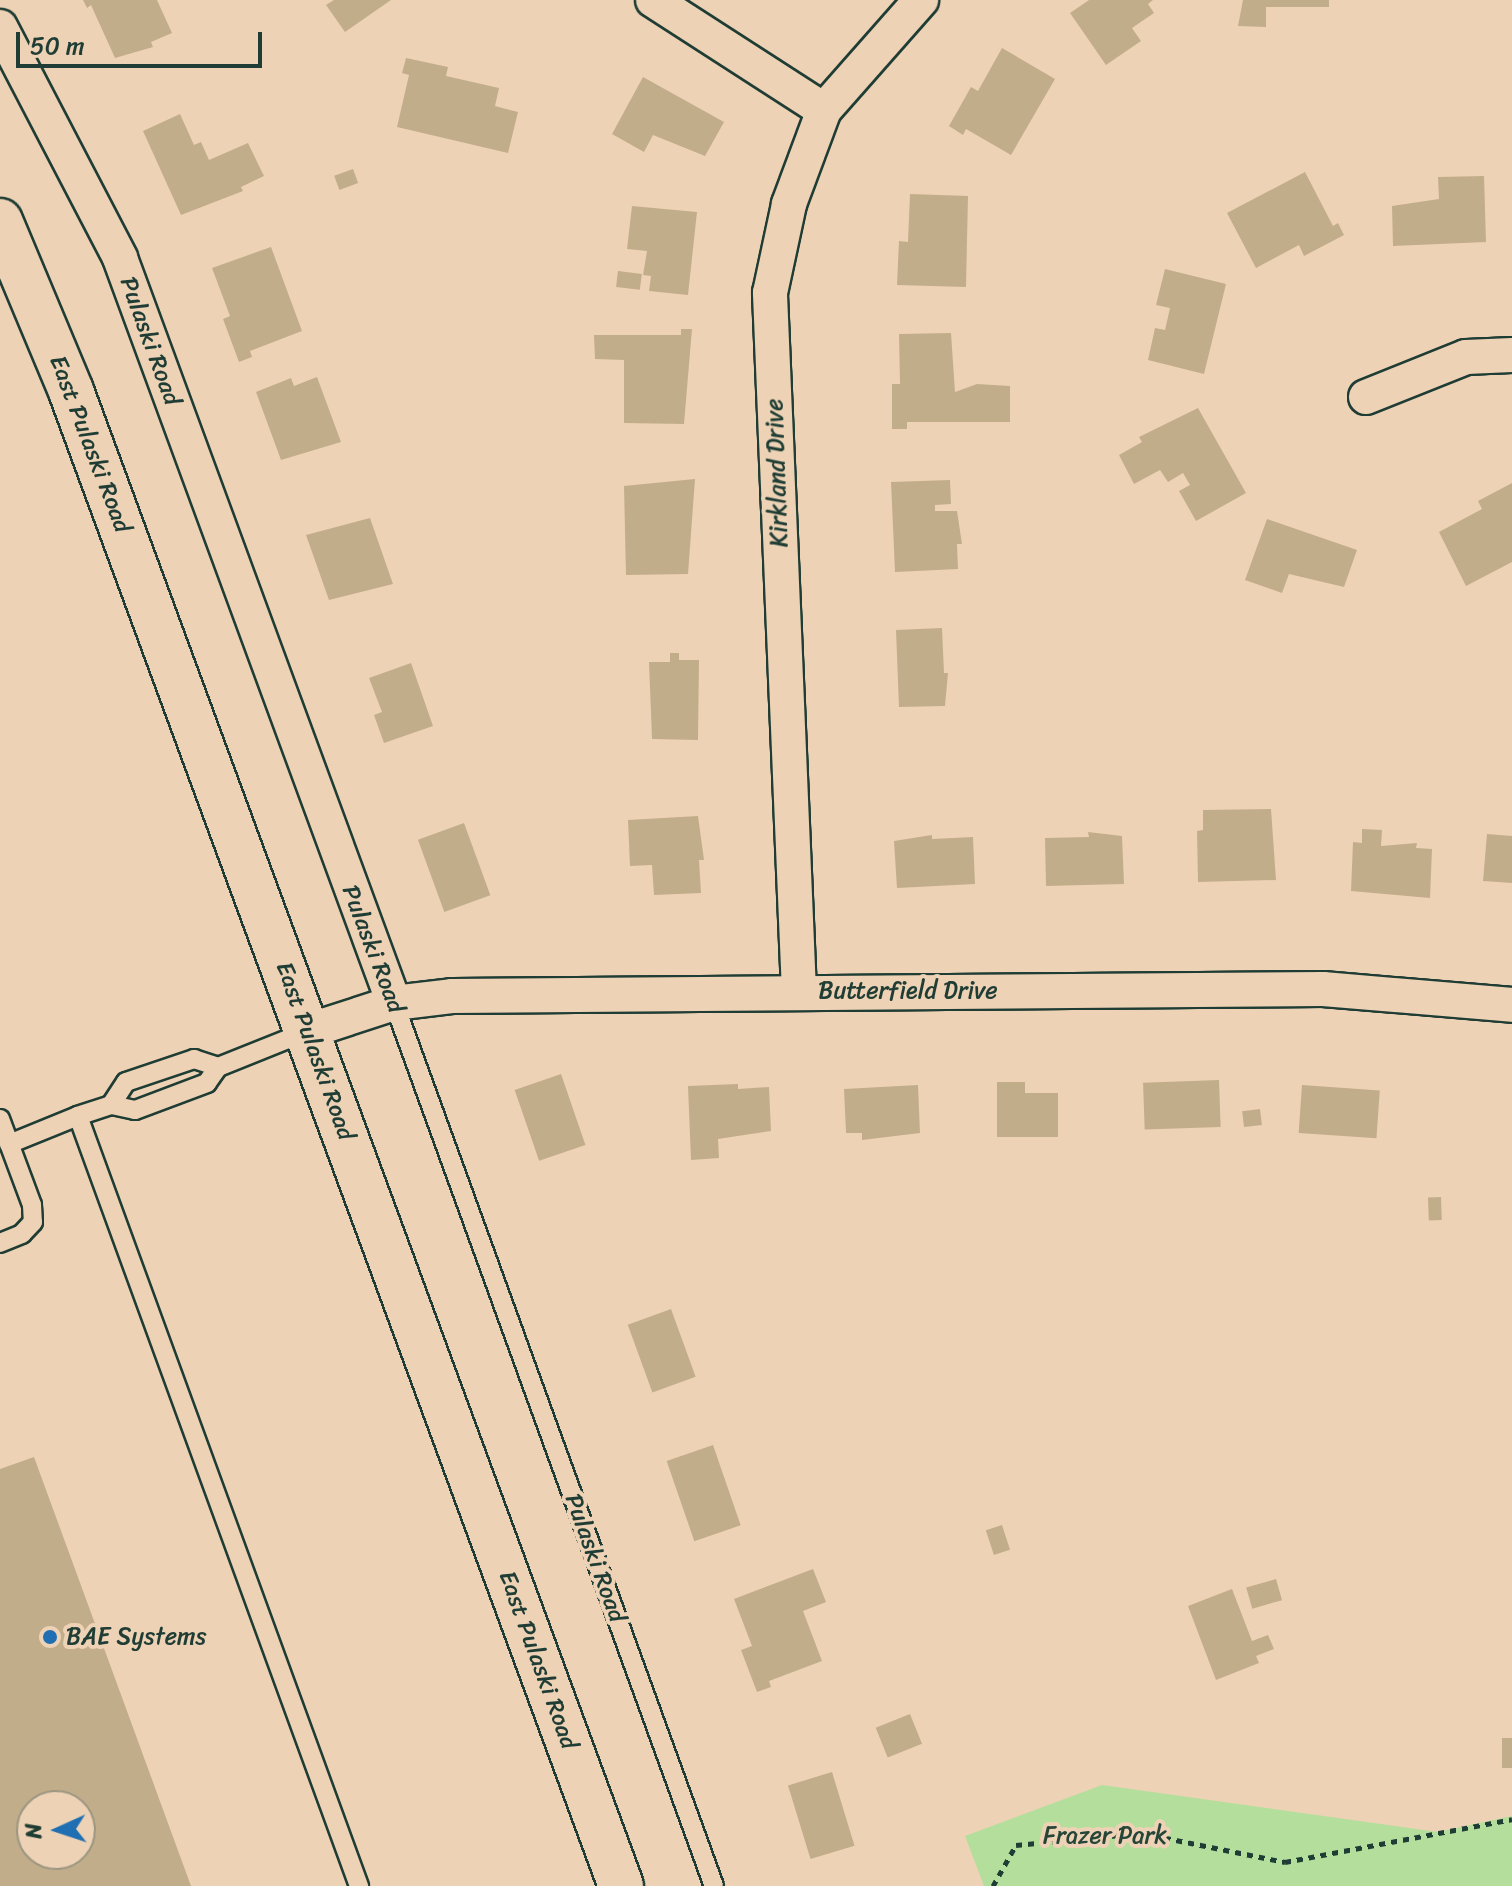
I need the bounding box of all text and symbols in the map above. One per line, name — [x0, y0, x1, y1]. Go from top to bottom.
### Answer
scale bar — [20, 16, 266, 66]
text: 50 m — [30, 25, 85, 67]
street label: Pulaski Road — [113, 273, 187, 409]
street label: East Pulaski Road — [43, 351, 137, 537]
street label: Kirkland Drive — [760, 398, 794, 548]
street label: Pulaski Road — [335, 881, 411, 1017]
street label: East Pulaski Road — [269, 958, 361, 1144]
street label: Butterfield Drive — [818, 977, 998, 1005]
street label: Pulaski Road — [558, 1490, 632, 1626]
street label: East Pulaski Road — [492, 1567, 584, 1753]
place label: BAE Systems — [66, 1623, 206, 1651]
marker: BAE Systems — [41, 1628, 59, 1646]
north arrow — [16, 1790, 96, 1870]
park label: Frazer Park — [1043, 1822, 1167, 1850]
text: N — [14, 1823, 53, 1840]

